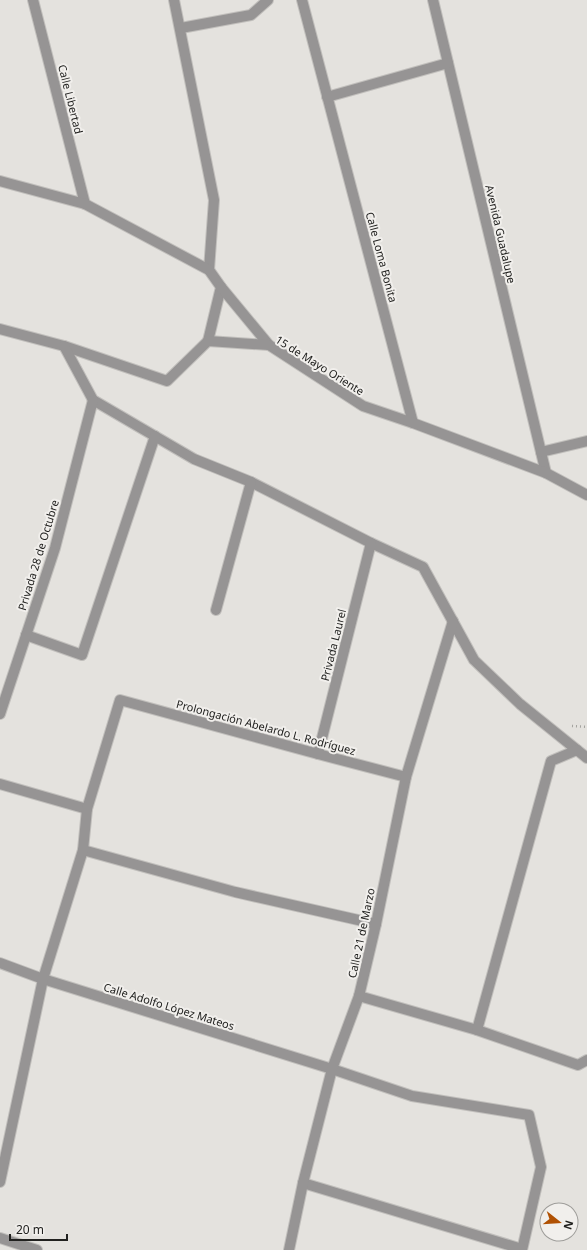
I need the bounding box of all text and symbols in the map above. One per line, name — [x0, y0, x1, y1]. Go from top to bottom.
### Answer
street label: Calle Libertad — [55, 63, 87, 135]
street label: Avenida Guadalupe — [482, 183, 520, 285]
street label: Calle Loma Bonita — [363, 210, 401, 304]
street label: 15 de Mayo Oriente — [273, 332, 367, 398]
street label: Privada 28 de Octubre — [14, 498, 62, 612]
street label: Privada Laurel — [317, 607, 349, 683]
street label: Prolongación Abelardo L. Rodríguez — [175, 696, 357, 758]
street label: Calle 21 de Marzo — [344, 886, 378, 979]
street label: Calle Adolfo López Mateos — [102, 979, 236, 1033]
north arrow — [539, 1202, 579, 1242]
scale bar — [10, 1216, 67, 1242]
text: N — [561, 1219, 578, 1232]
text: 20 m — [16, 1221, 44, 1238]

